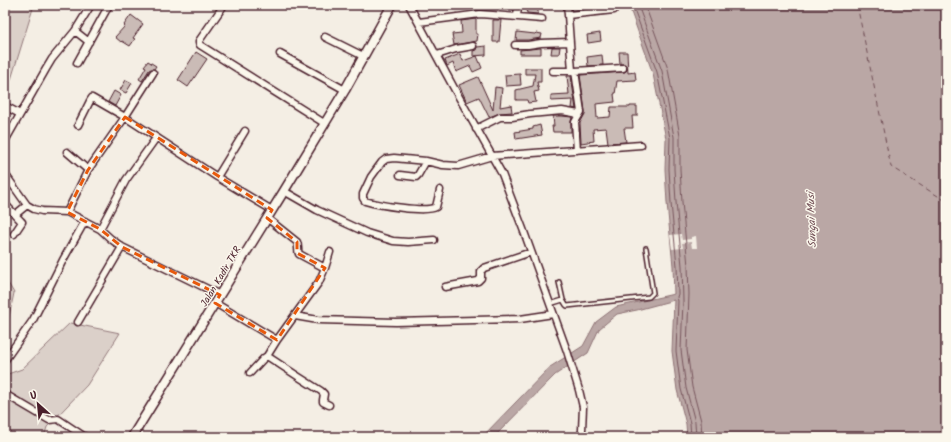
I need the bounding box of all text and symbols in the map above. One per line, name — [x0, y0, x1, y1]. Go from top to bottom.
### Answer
water label: Sungai Musi — [802, 189, 822, 248]
street label: Jalan Kadir TKR — [196, 243, 245, 310]
north arrow — [18, 384, 58, 424]
text: U — [27, 386, 41, 405]

